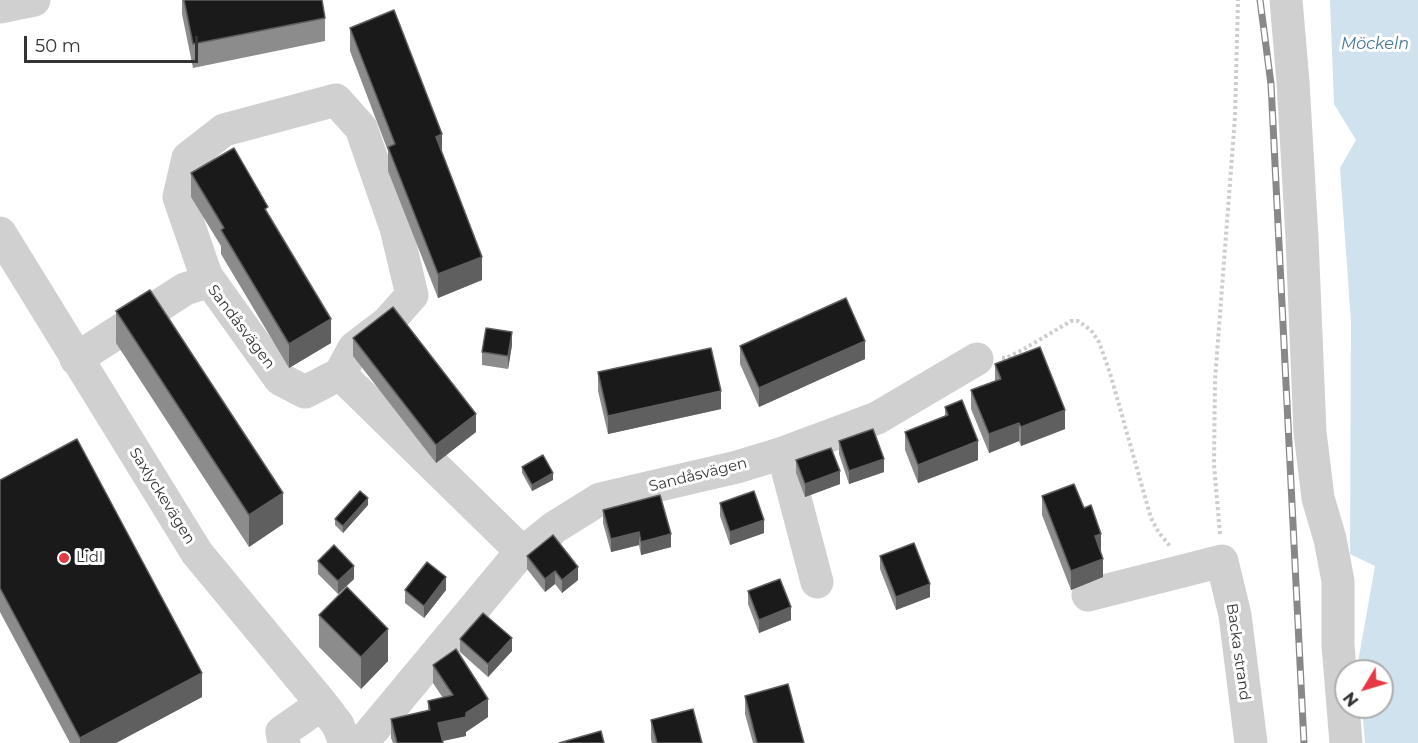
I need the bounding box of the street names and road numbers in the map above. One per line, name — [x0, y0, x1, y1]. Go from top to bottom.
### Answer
street label: Sandåsvägen — [204, 281, 278, 373]
street label: Saxlyckevägen — [125, 445, 199, 547]
street label: Sandåsvägen — [647, 454, 749, 496]
street label: Backa strand — [1222, 602, 1254, 702]

